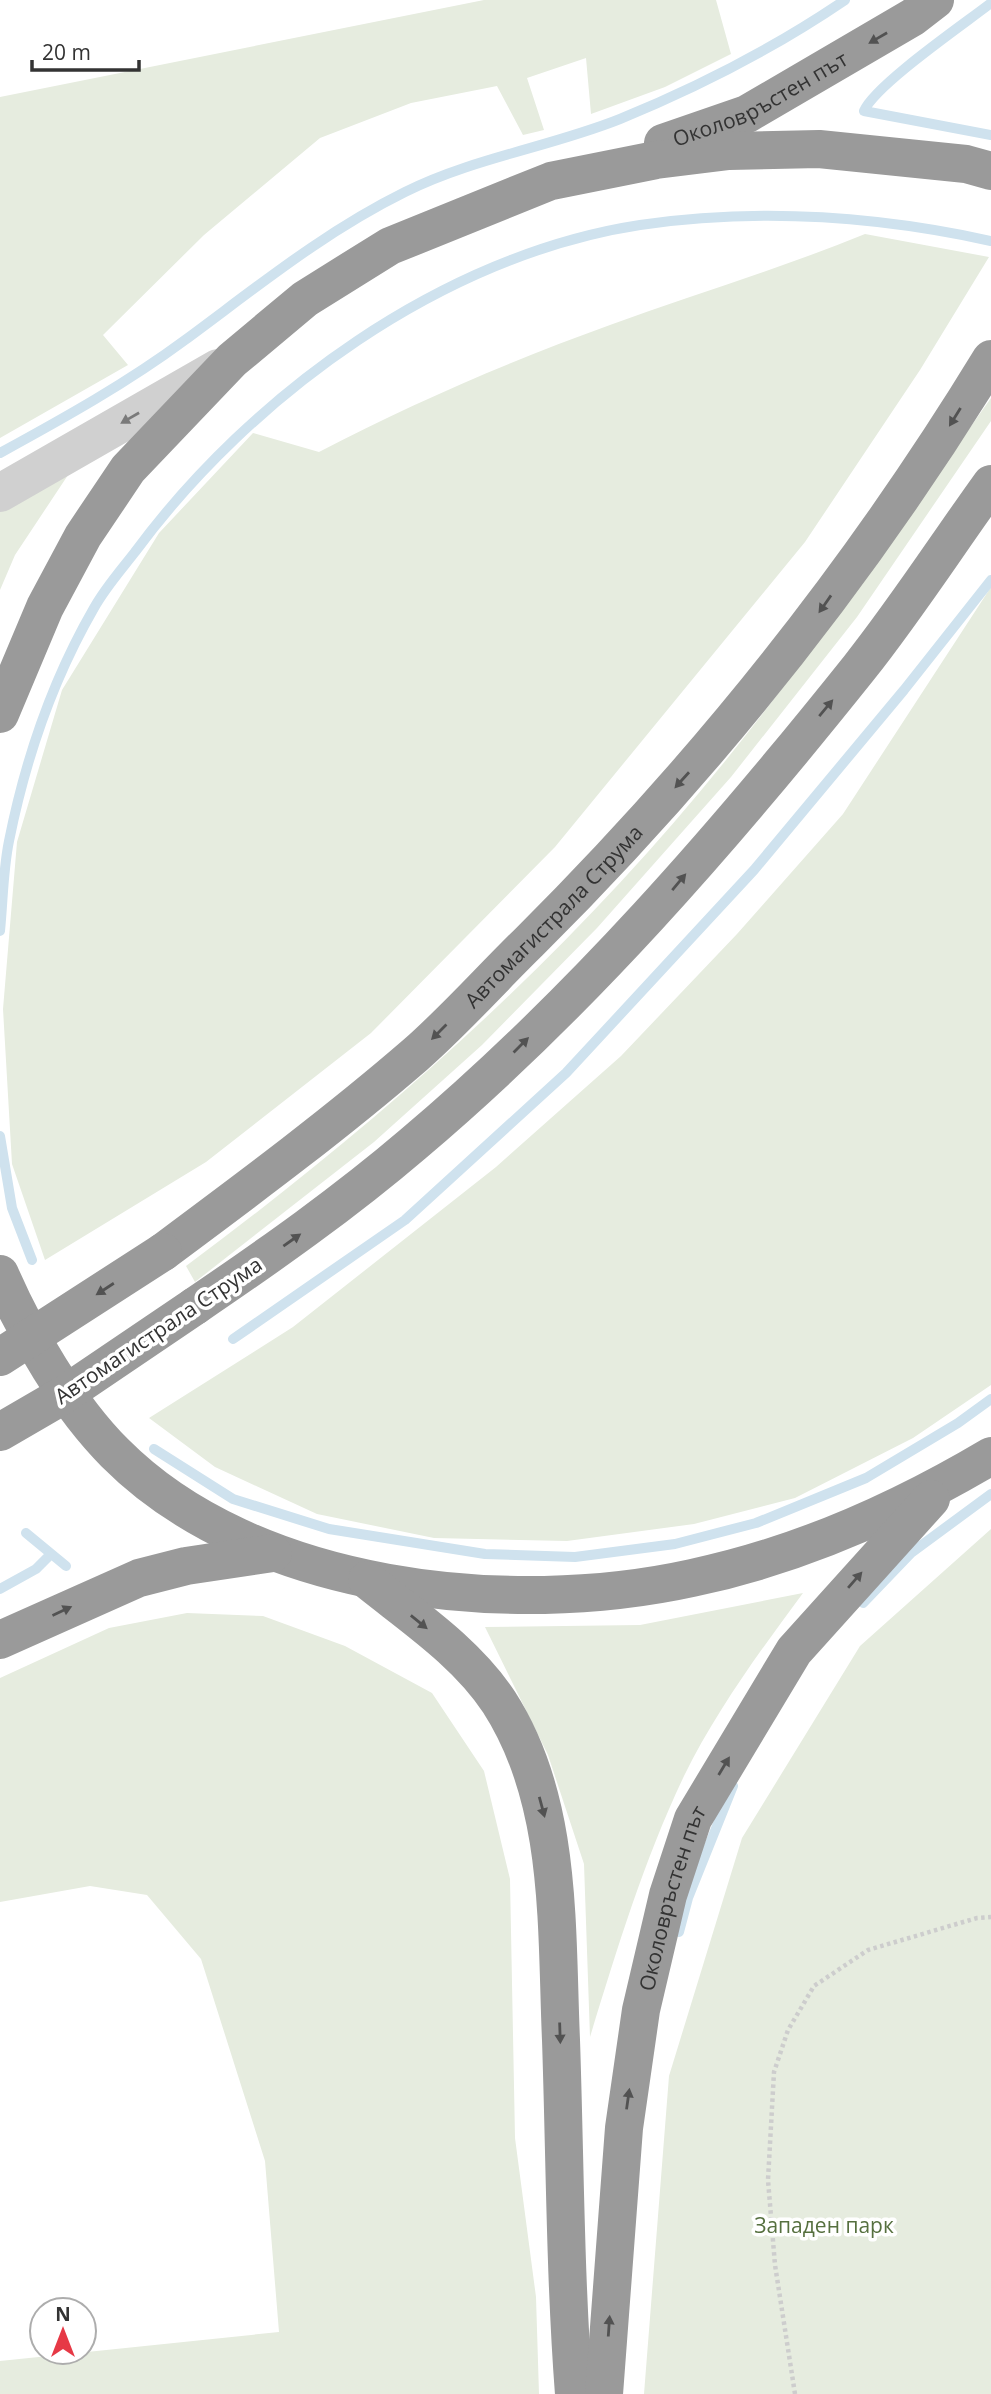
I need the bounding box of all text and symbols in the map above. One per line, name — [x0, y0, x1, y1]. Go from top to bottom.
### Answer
scale bar — [32, 28, 138, 72]
one-way arrow — [868, 32, 888, 44]
text: 20 m — [42, 38, 91, 66]
street label: Околовръстен път — [669, 44, 853, 153]
one-way arrow — [949, 407, 962, 427]
one-way arrow — [121, 412, 140, 424]
one-way arrow — [818, 595, 832, 613]
one-way arrow — [818, 699, 833, 716]
one-way arrow — [674, 771, 690, 788]
street label: Автомагистрала Струма — [458, 819, 649, 1014]
one-way arrow — [671, 873, 687, 891]
one-way arrow — [431, 1023, 448, 1039]
one-way arrow — [512, 1038, 529, 1054]
one-way arrow — [283, 1233, 301, 1247]
street label: Автомагистрала Струма — [49, 1250, 267, 1410]
one-way arrow — [96, 1283, 115, 1296]
one-way arrow — [847, 1572, 862, 1589]
one-way arrow — [52, 1605, 72, 1617]
one-way arrow — [409, 1614, 427, 1629]
one-way arrow — [718, 1756, 730, 1776]
one-way arrow — [537, 1796, 548, 1818]
street label: Околовръстен път — [632, 1800, 712, 1994]
one-way arrow — [555, 2022, 566, 2044]
one-way arrow — [622, 2088, 633, 2110]
park label: Западен парк — [754, 2211, 894, 2239]
north arrow — [28, 2296, 98, 2366]
text: N — [55, 2301, 71, 2327]
one-way arrow — [604, 2315, 615, 2337]

